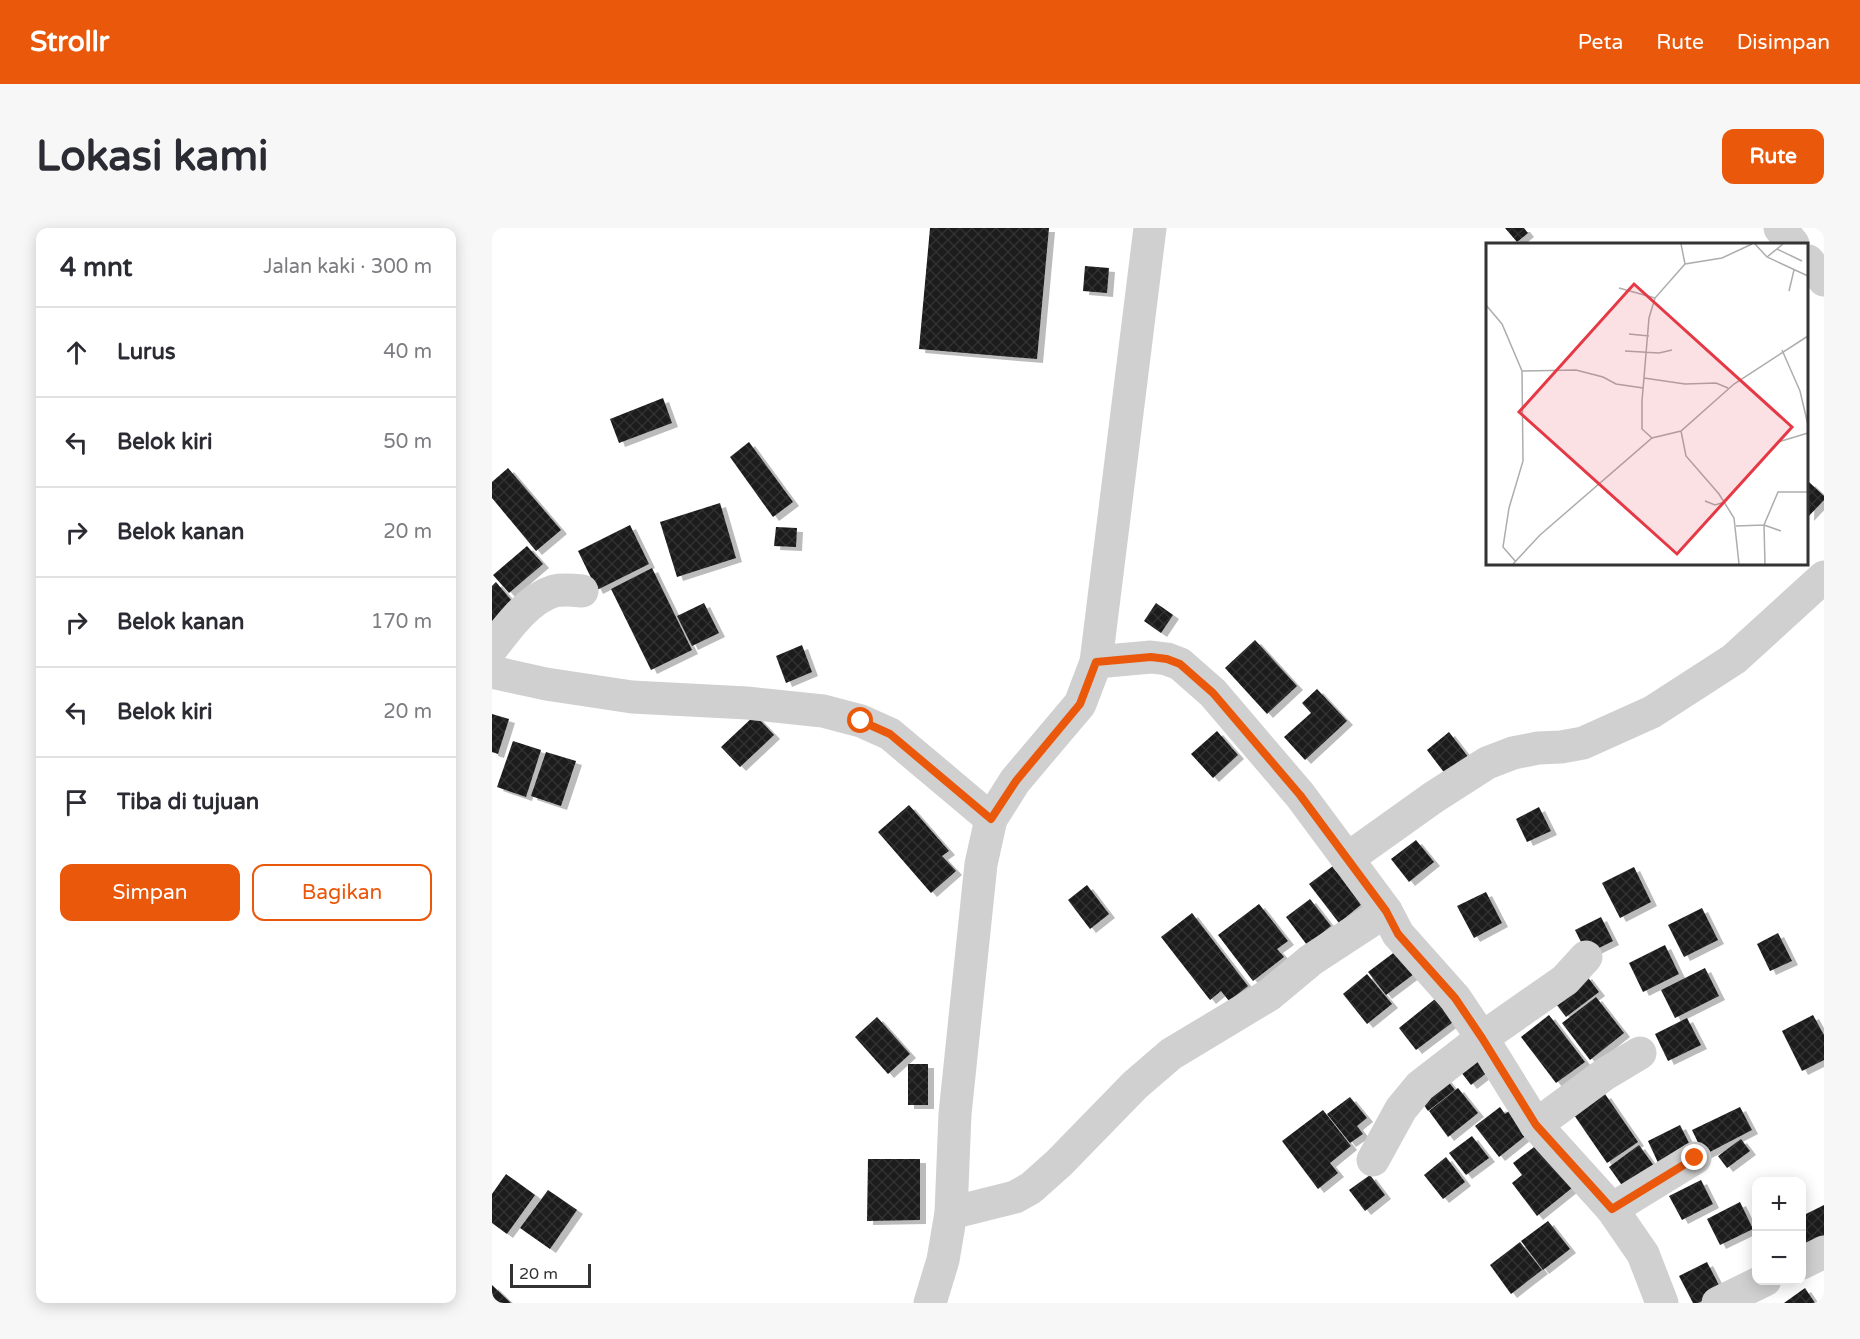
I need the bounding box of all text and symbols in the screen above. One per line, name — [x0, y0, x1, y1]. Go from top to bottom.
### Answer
text: Strollr — [30, 25, 109, 59]
text: Peta — [1578, 30, 1623, 55]
text: Rute — [1656, 30, 1704, 55]
text: Disimpan — [1737, 30, 1830, 55]
button: Rute — [1722, 129, 1824, 184]
text: Lokasi kami — [36, 131, 268, 182]
inset map — [1486, 243, 1809, 566]
text: 4 mnt — [60, 252, 132, 283]
text: Jalan kaki · 300 m — [263, 255, 432, 279]
icon: ahead — [60, 336, 93, 369]
text: Lurus — [117, 339, 175, 365]
text: 40 m — [383, 340, 432, 364]
icon: left — [60, 426, 93, 459]
text: Belok kiri — [117, 429, 213, 455]
text: 50 m — [383, 430, 432, 454]
icon: right — [60, 516, 93, 549]
text: Belok kanan — [117, 519, 244, 545]
text: 20 m — [383, 520, 432, 544]
icon: right — [60, 606, 93, 639]
text: Belok kanan — [117, 609, 244, 635]
text: 170 m — [371, 610, 432, 634]
icon: left — [60, 696, 93, 729]
text: Belok kiri — [117, 699, 213, 725]
text: 20 m — [383, 700, 432, 724]
route start — [847, 707, 873, 733]
icon: arrive — [60, 786, 93, 819]
text: Tiba di tujuan — [117, 789, 259, 815]
button: Simpan — [60, 864, 240, 921]
button: Bagikan — [252, 864, 432, 921]
route end — [1681, 1144, 1707, 1170]
map controls — [1752, 1177, 1806, 1285]
button: + — [1752, 1177, 1806, 1231]
button: − — [1752, 1231, 1806, 1285]
scale bar — [510, 1261, 591, 1288]
text: 20 m — [519, 1264, 558, 1284]

